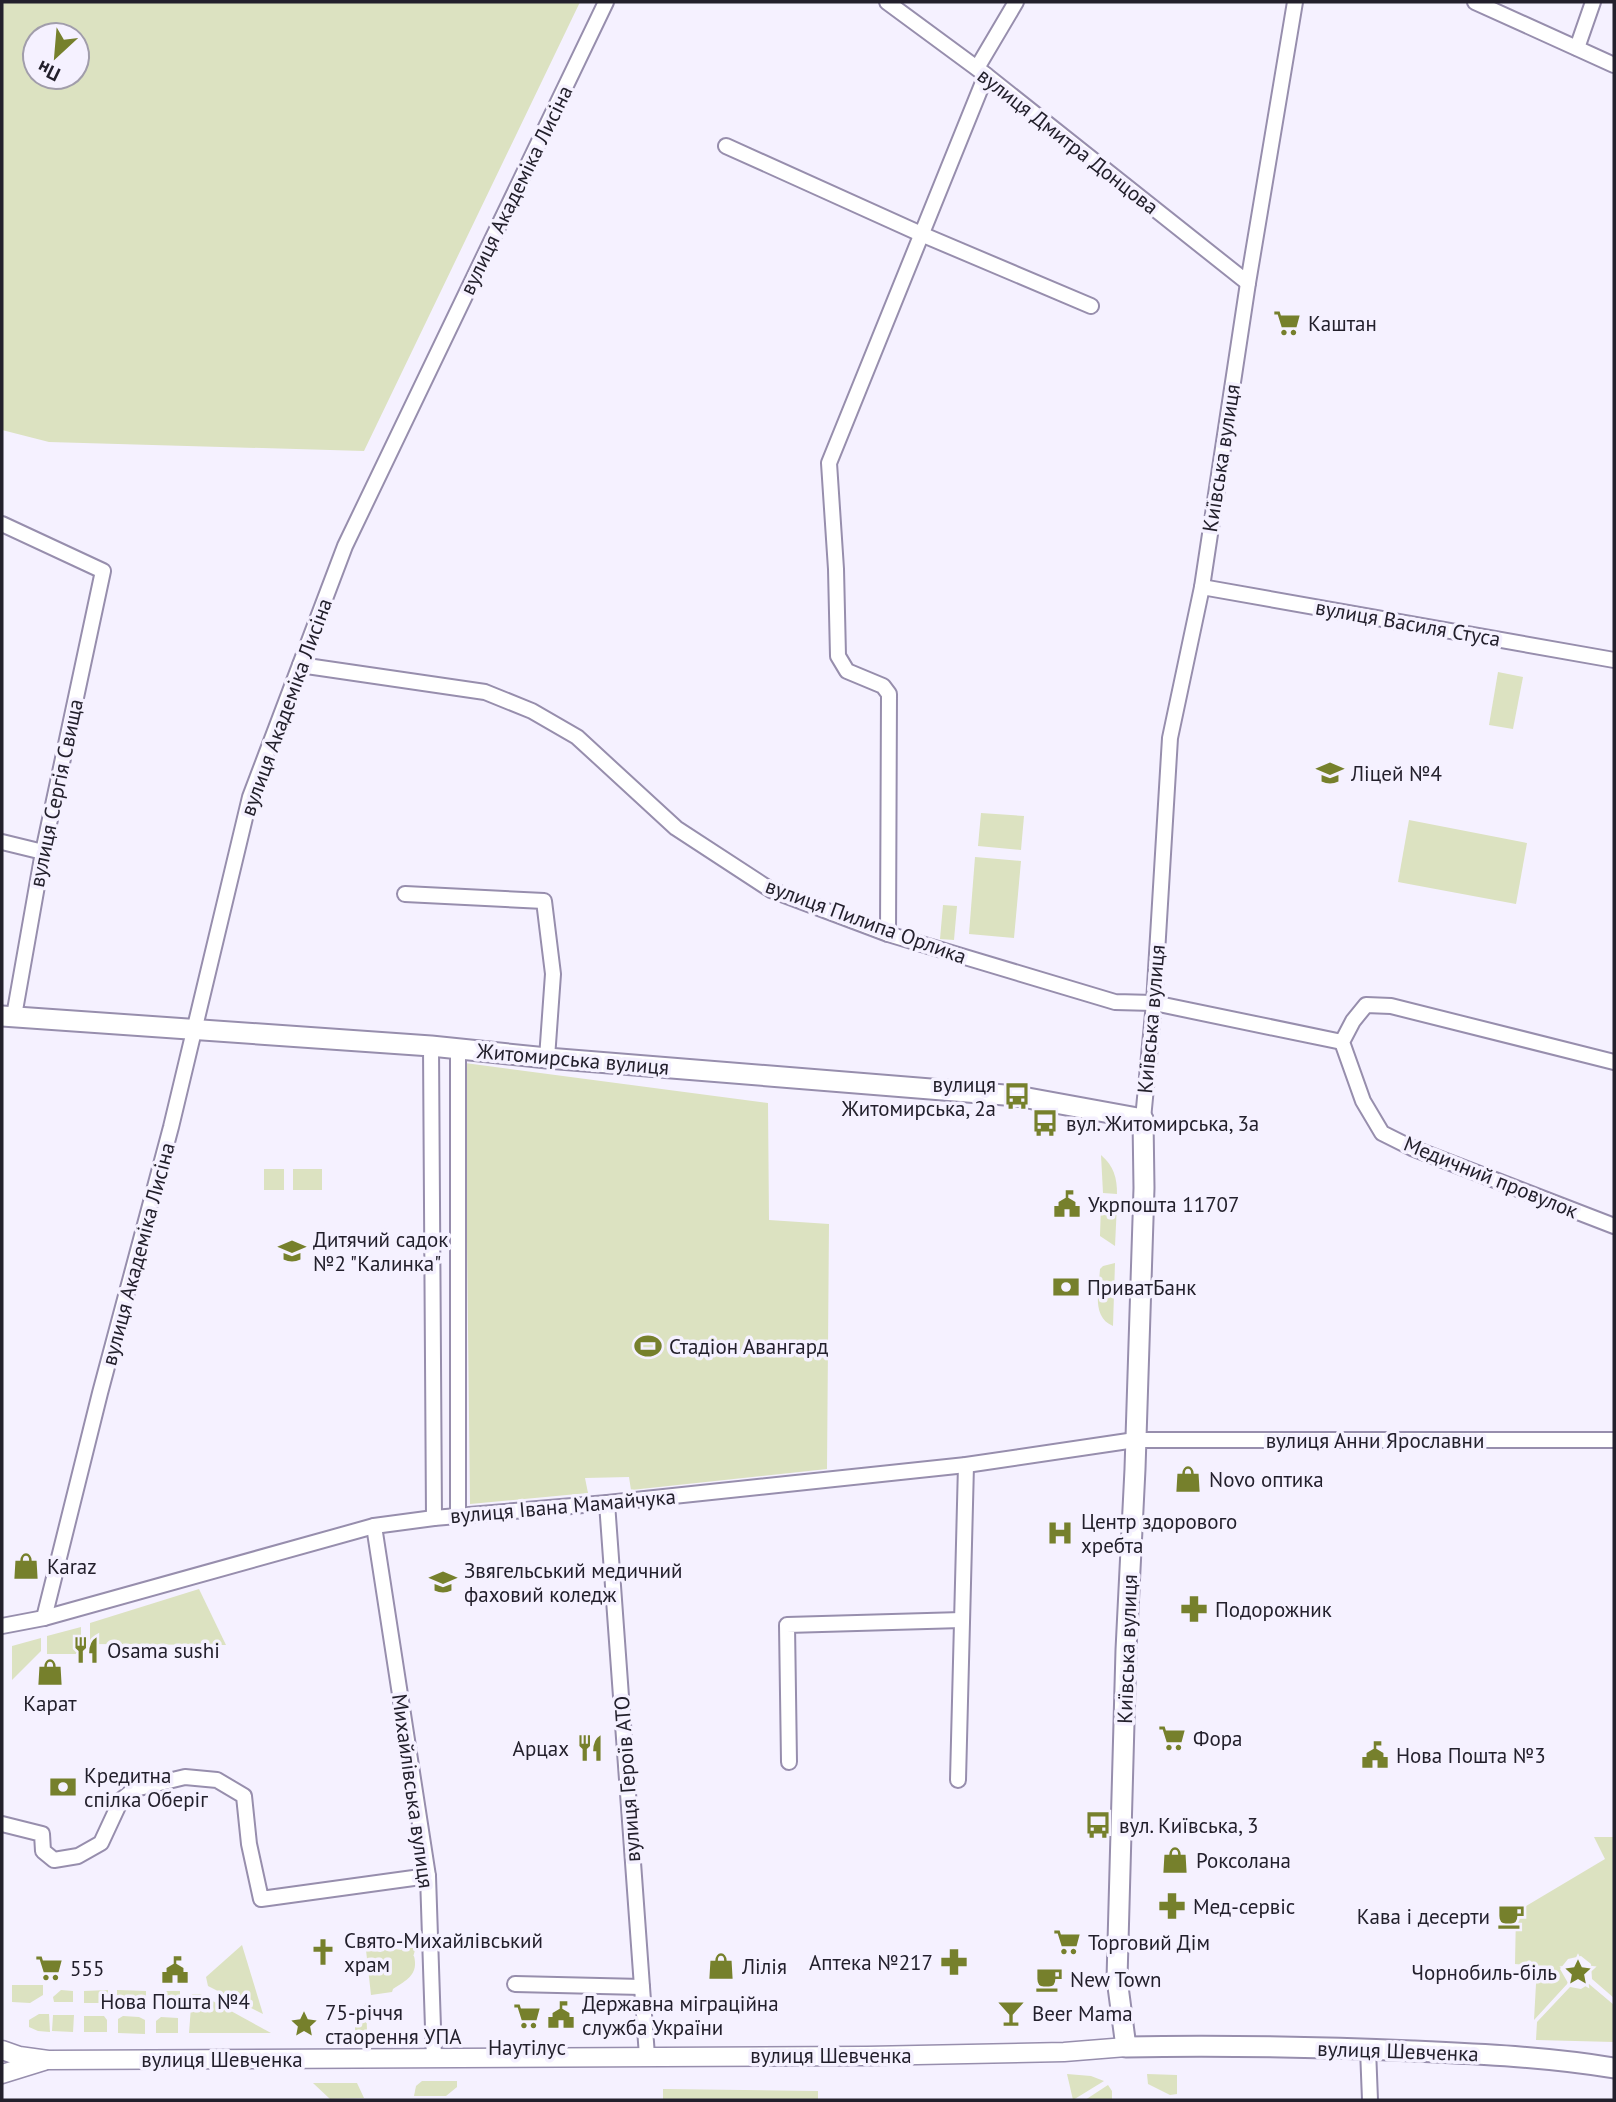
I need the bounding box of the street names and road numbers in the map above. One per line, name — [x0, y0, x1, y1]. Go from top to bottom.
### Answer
street label: вулиця Дмитра Донцова — [972, 62, 1164, 220]
street label: вулиця Академіка Лисіна — [454, 81, 578, 299]
street label: Київська вулиця — [1196, 382, 1246, 534]
street label: вулиця Василя Стуса — [1313, 593, 1503, 653]
street label: вулиця Академіка Лисіна — [234, 594, 338, 820]
street label: вулиця Сергія Свища — [23, 697, 89, 889]
street label: вулиця Пилипа Орлика — [762, 872, 970, 970]
street label: Київська вулиця — [1131, 943, 1171, 1095]
street label: Житомирська вулиця — [475, 1037, 670, 1081]
street label: Медичний провулок — [1400, 1130, 1582, 1224]
street label: вулиця Академіка Лисіна — [95, 1140, 181, 1368]
street label: вулиця Анни Ярославни — [1266, 1427, 1484, 1454]
street label: вулиця Івана Мамайчука — [449, 1483, 677, 1529]
street label: Київська вулиця — [1111, 1574, 1143, 1724]
street label: Михайлівська вулиця — [386, 1692, 440, 1890]
street label: вулиця Героїв АТО — [608, 1695, 646, 1863]
street label: вулиця Шевченка — [1317, 2035, 1479, 2067]
street label: вулиця Шевченка — [750, 2042, 912, 2069]
street label: вулиця Шевченка — [141, 2046, 303, 2073]

